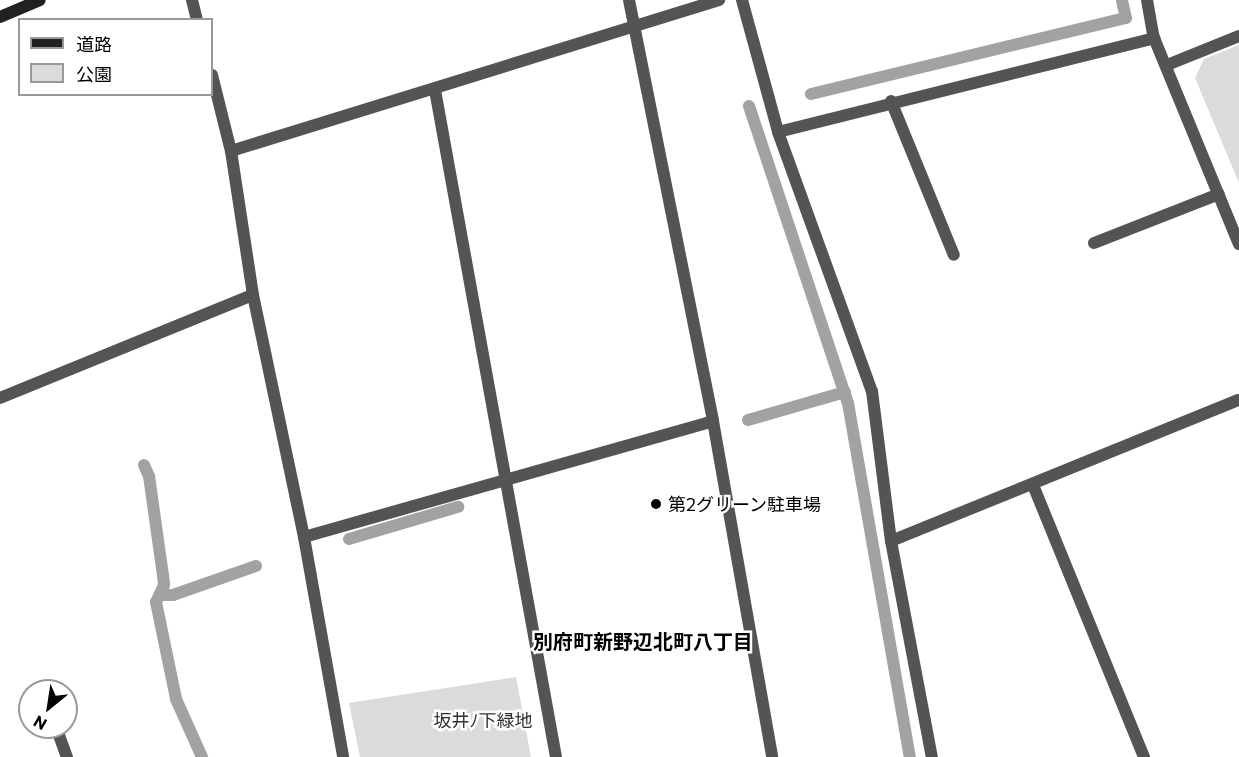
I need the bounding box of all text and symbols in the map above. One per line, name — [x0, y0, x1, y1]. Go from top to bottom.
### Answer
legend — [18, 18, 213, 96]
text: 道路 — [76, 33, 112, 55]
text: 公園 — [76, 63, 112, 85]
place label: 第2グリーン駐車場 — [668, 493, 822, 515]
marker: 第2グリーン駐車場 — [649, 497, 663, 511]
district label: 別府町新野辺北町八丁目 — [533, 629, 753, 653]
north arrow — [18, 679, 78, 739]
park label: 坂井ﾉ下緑地 — [434, 709, 532, 731]
text: N — [30, 712, 50, 735]

